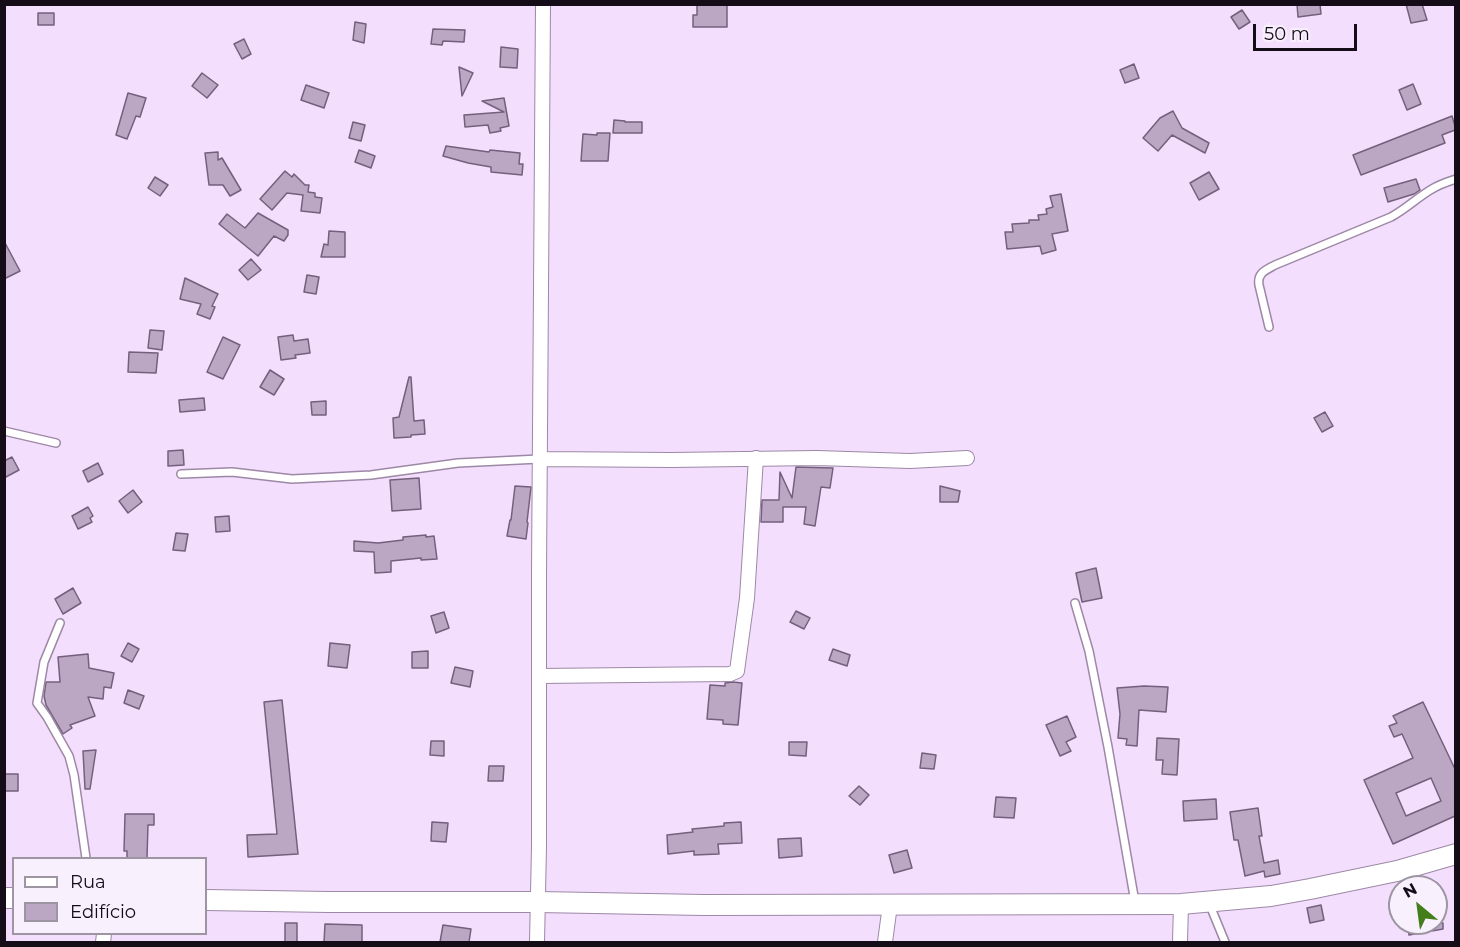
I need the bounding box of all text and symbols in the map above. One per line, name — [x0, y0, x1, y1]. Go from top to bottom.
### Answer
scale bar — [1256, 12, 1360, 50]
text: 50 m — [1264, 23, 1310, 45]
legend — [12, 857, 207, 935]
text: Rua — [70, 871, 106, 893]
north arrow — [1388, 875, 1448, 935]
text: N — [1400, 879, 1420, 902]
text: Edifício — [70, 901, 136, 923]

